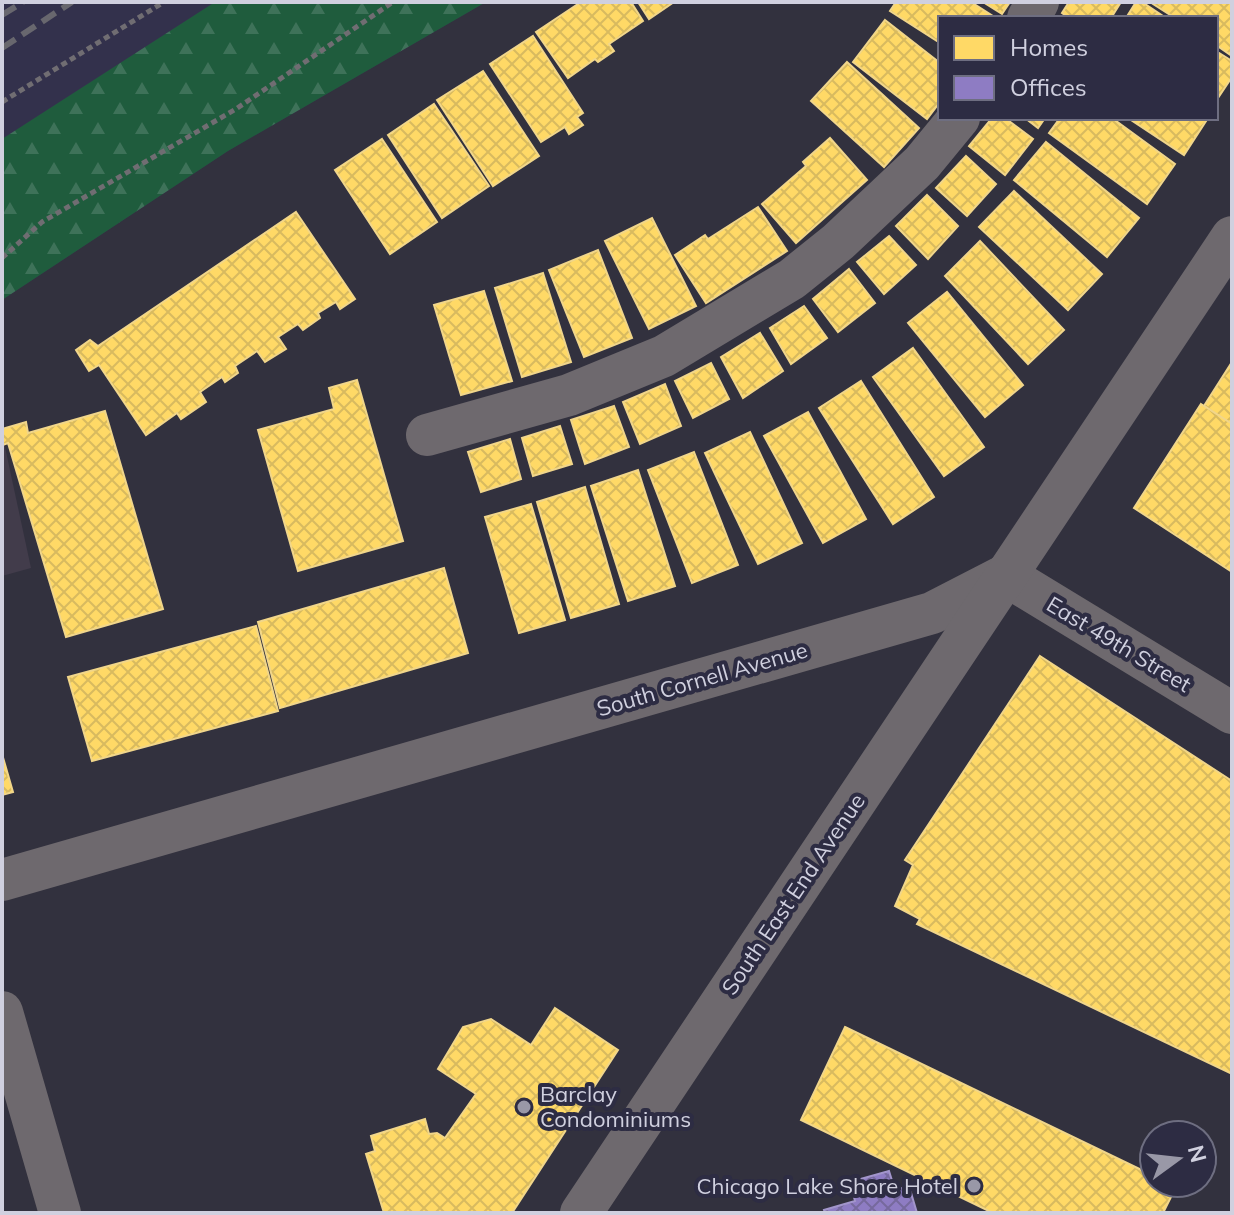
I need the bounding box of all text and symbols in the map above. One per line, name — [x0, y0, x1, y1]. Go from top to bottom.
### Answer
legend — [938, 16, 1218, 120]
text: Homes — [1010, 32, 1088, 62]
text: Offices — [1010, 72, 1087, 102]
street label: East 49th Street — [1042, 590, 1197, 698]
street label: South Cornell Avenue — [593, 636, 811, 722]
street label: South East End Avenue — [715, 788, 871, 1000]
place label: Barclay Condominiums — [540, 1080, 691, 1133]
marker: Barclay Condominiums — [515, 1098, 533, 1116]
north arrow — [1138, 1119, 1218, 1199]
text: N — [1182, 1142, 1213, 1165]
place label: Chicago Lake Shore Hotel — [696, 1172, 958, 1200]
marker: Chicago Lake Shore Hotel — [965, 1177, 983, 1195]

